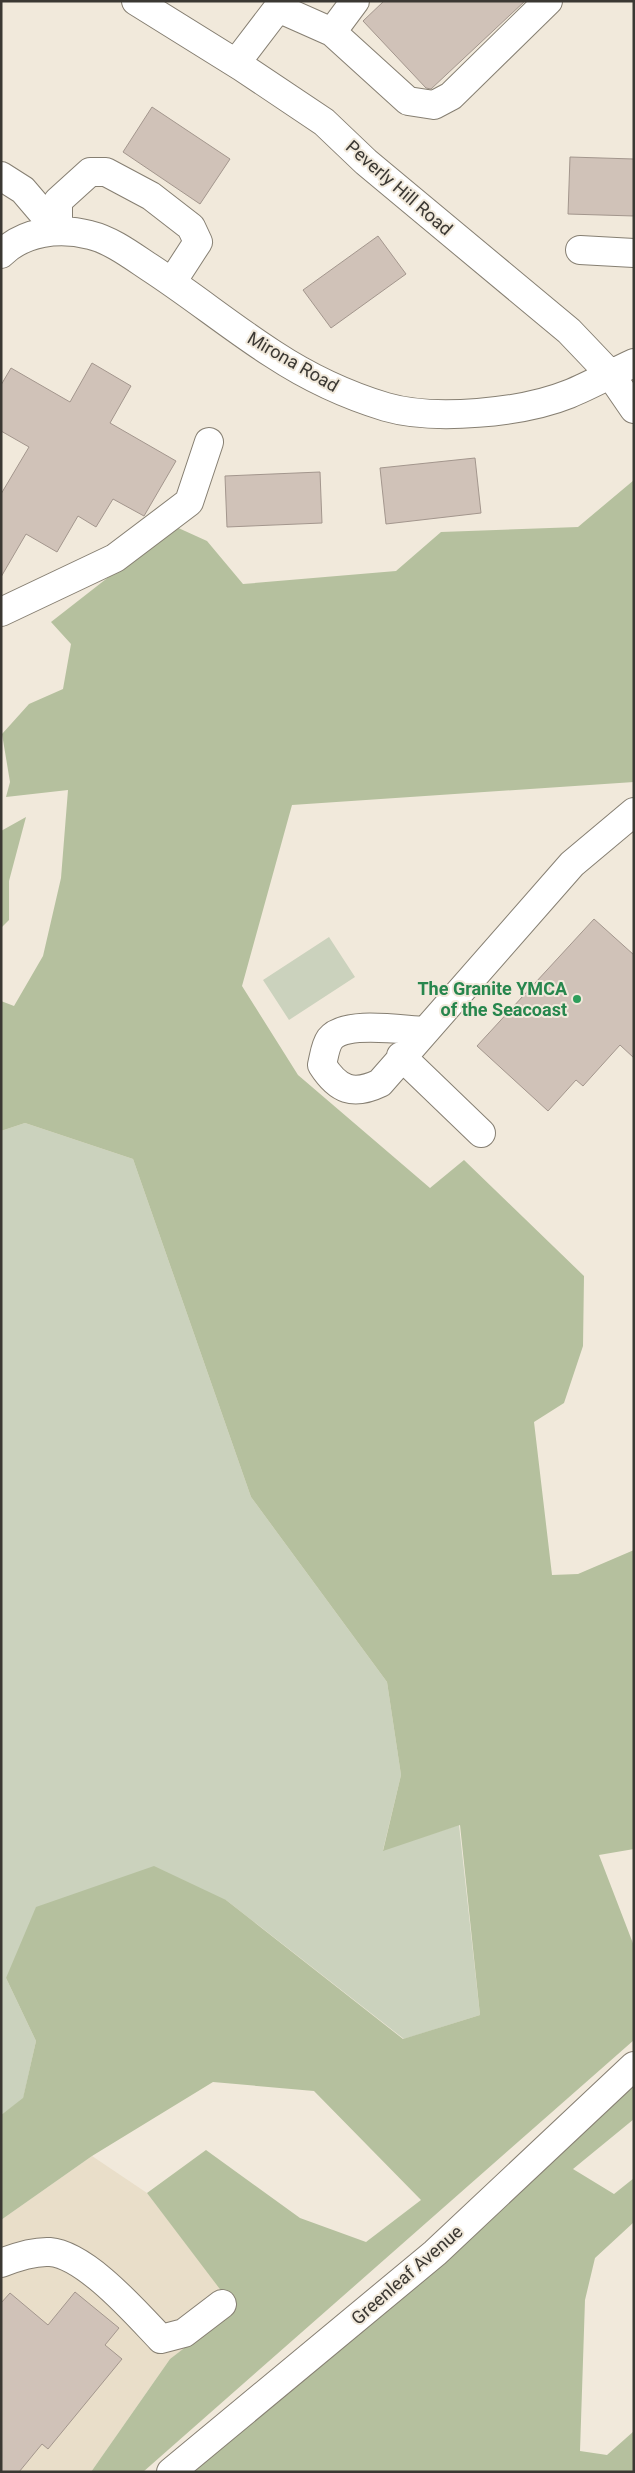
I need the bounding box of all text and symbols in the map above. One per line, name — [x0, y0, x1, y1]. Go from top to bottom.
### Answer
street label: Peverly Hill Road — [342, 136, 457, 240]
street label: Mirona Road — [244, 327, 343, 396]
place label: The Granite YMCA of the Seacoast — [417, 978, 568, 1020]
marker: The Granite YMCA of the Seacoast — [571, 993, 583, 1005]
street label: Greenleaf Avenue — [347, 2221, 467, 2329]

